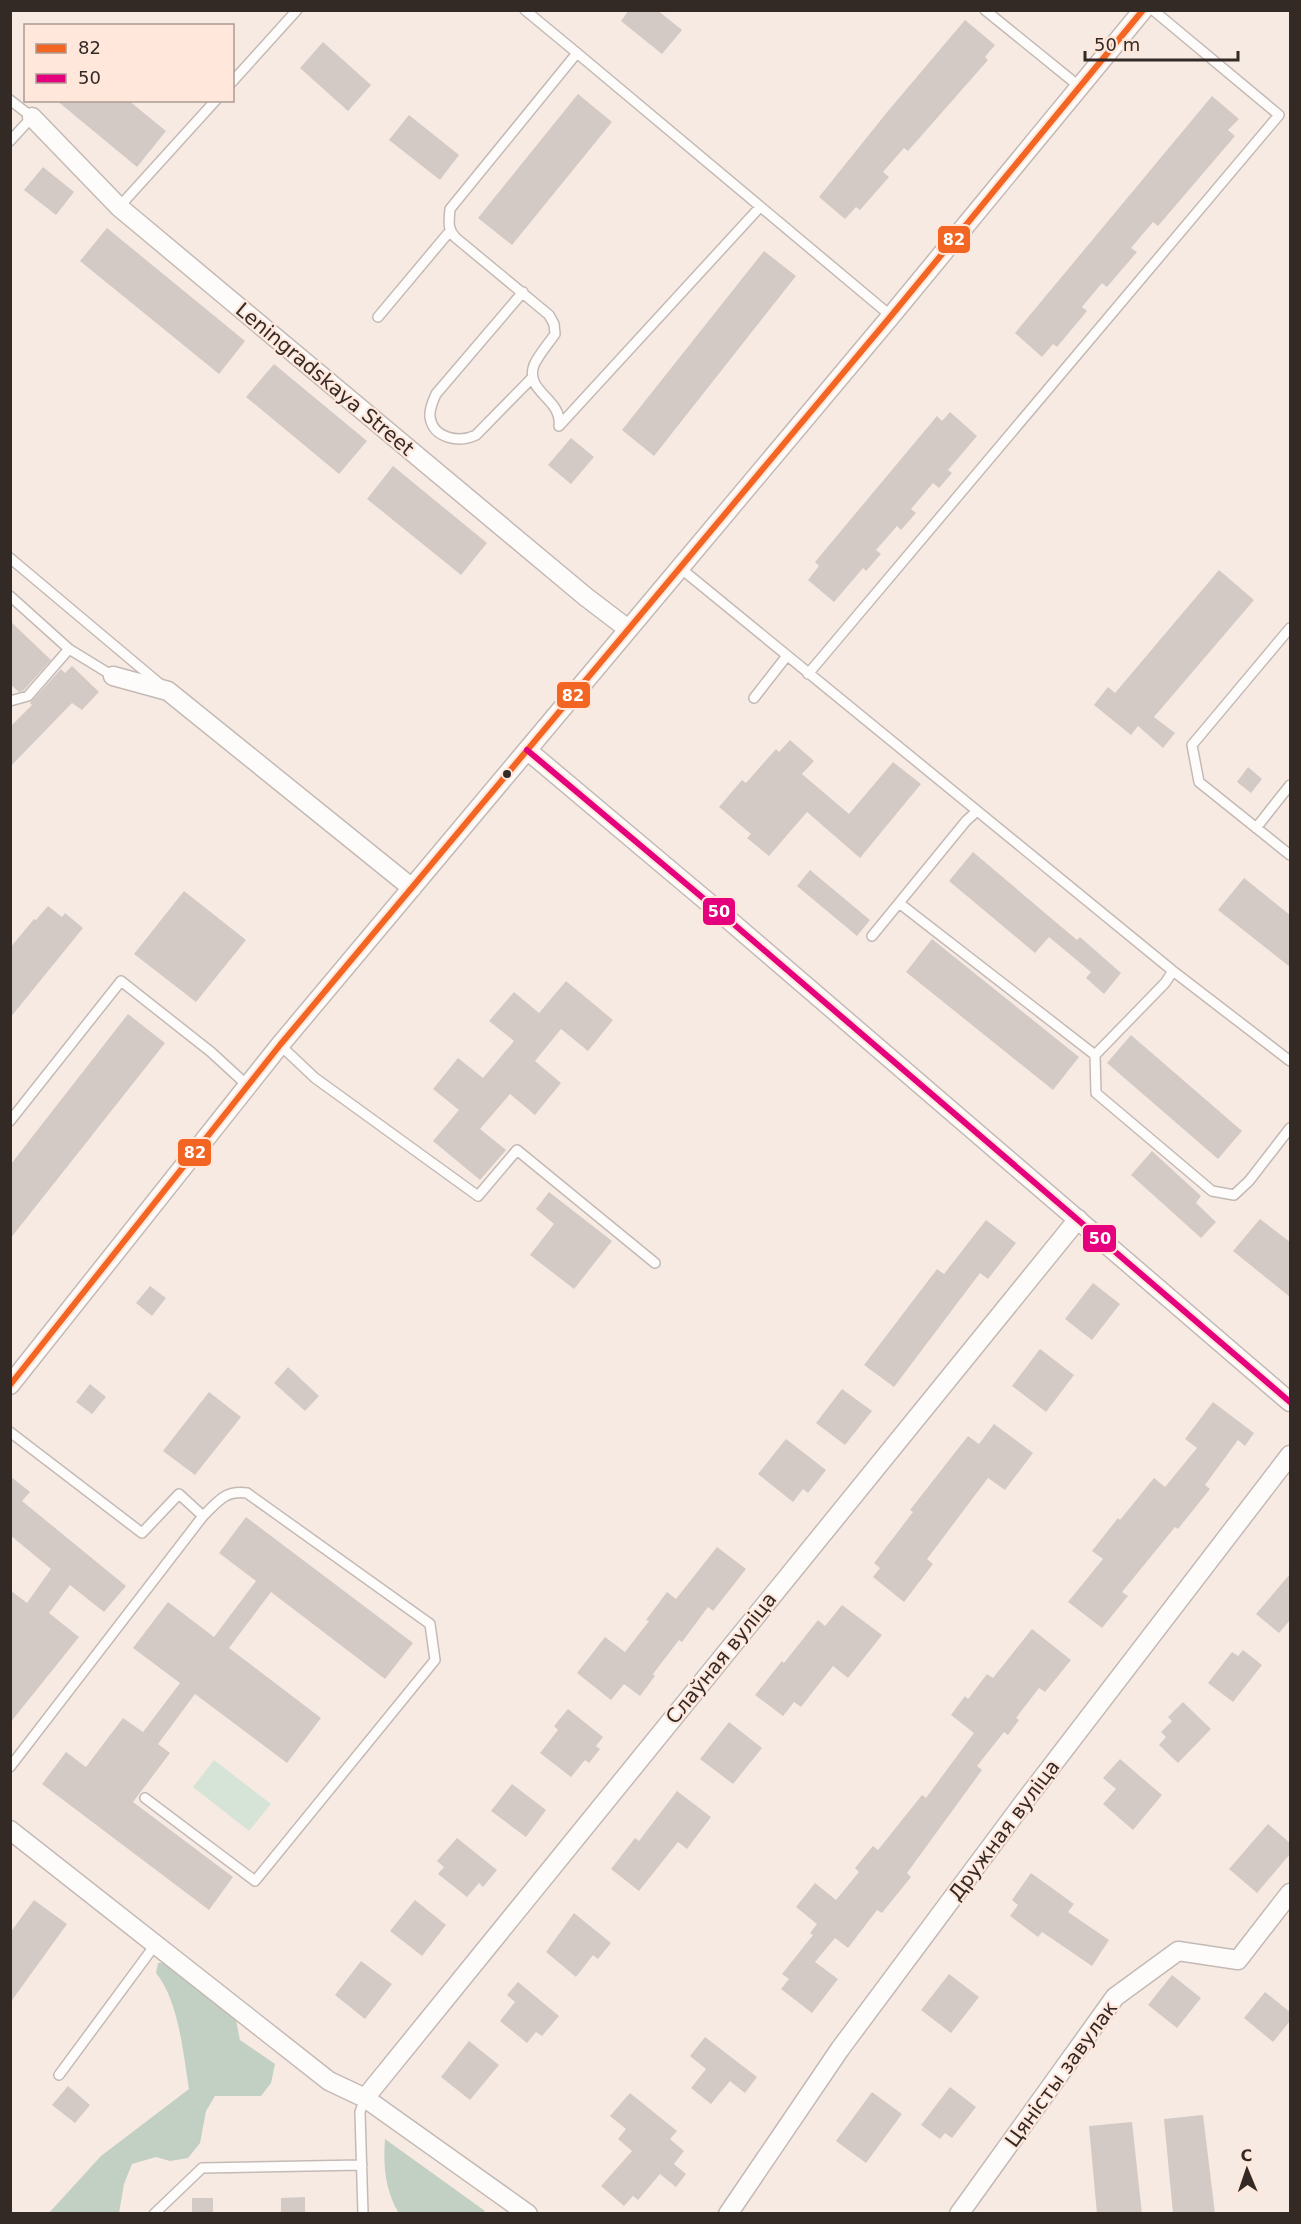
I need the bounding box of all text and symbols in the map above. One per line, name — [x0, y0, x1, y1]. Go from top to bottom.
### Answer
legend — [24, 24, 234, 102]
scale bar — [1085, 24, 1238, 62]
text: 50 m — [1094, 34, 1140, 55]
text: 82 — [78, 37, 101, 58]
text: 50 — [78, 67, 101, 88]
line badge: 82 — [937, 225, 971, 254]
text: 82 — [943, 230, 965, 249]
street label: Leningradskaya Street — [231, 297, 419, 461]
line badge: 82 — [556, 681, 591, 709]
text: 82 — [562, 686, 584, 705]
unlabelled marker — [501, 768, 513, 780]
line badge: 50 — [702, 897, 736, 926]
text: 50 — [708, 902, 730, 921]
line badge: 82 — [177, 1138, 212, 1167]
text: 82 — [184, 1143, 206, 1162]
line badge: 50 — [1082, 1224, 1117, 1253]
text: 50 — [1089, 1229, 1111, 1248]
street label: Слаўная вуліца — [661, 1587, 781, 1729]
street label: Дружная вуліца — [943, 1755, 1065, 1905]
street label: Цяністы завулак — [1000, 1996, 1122, 2152]
north arrow — [1217, 2140, 1277, 2200]
text: С — [1240, 2146, 1253, 2165]

